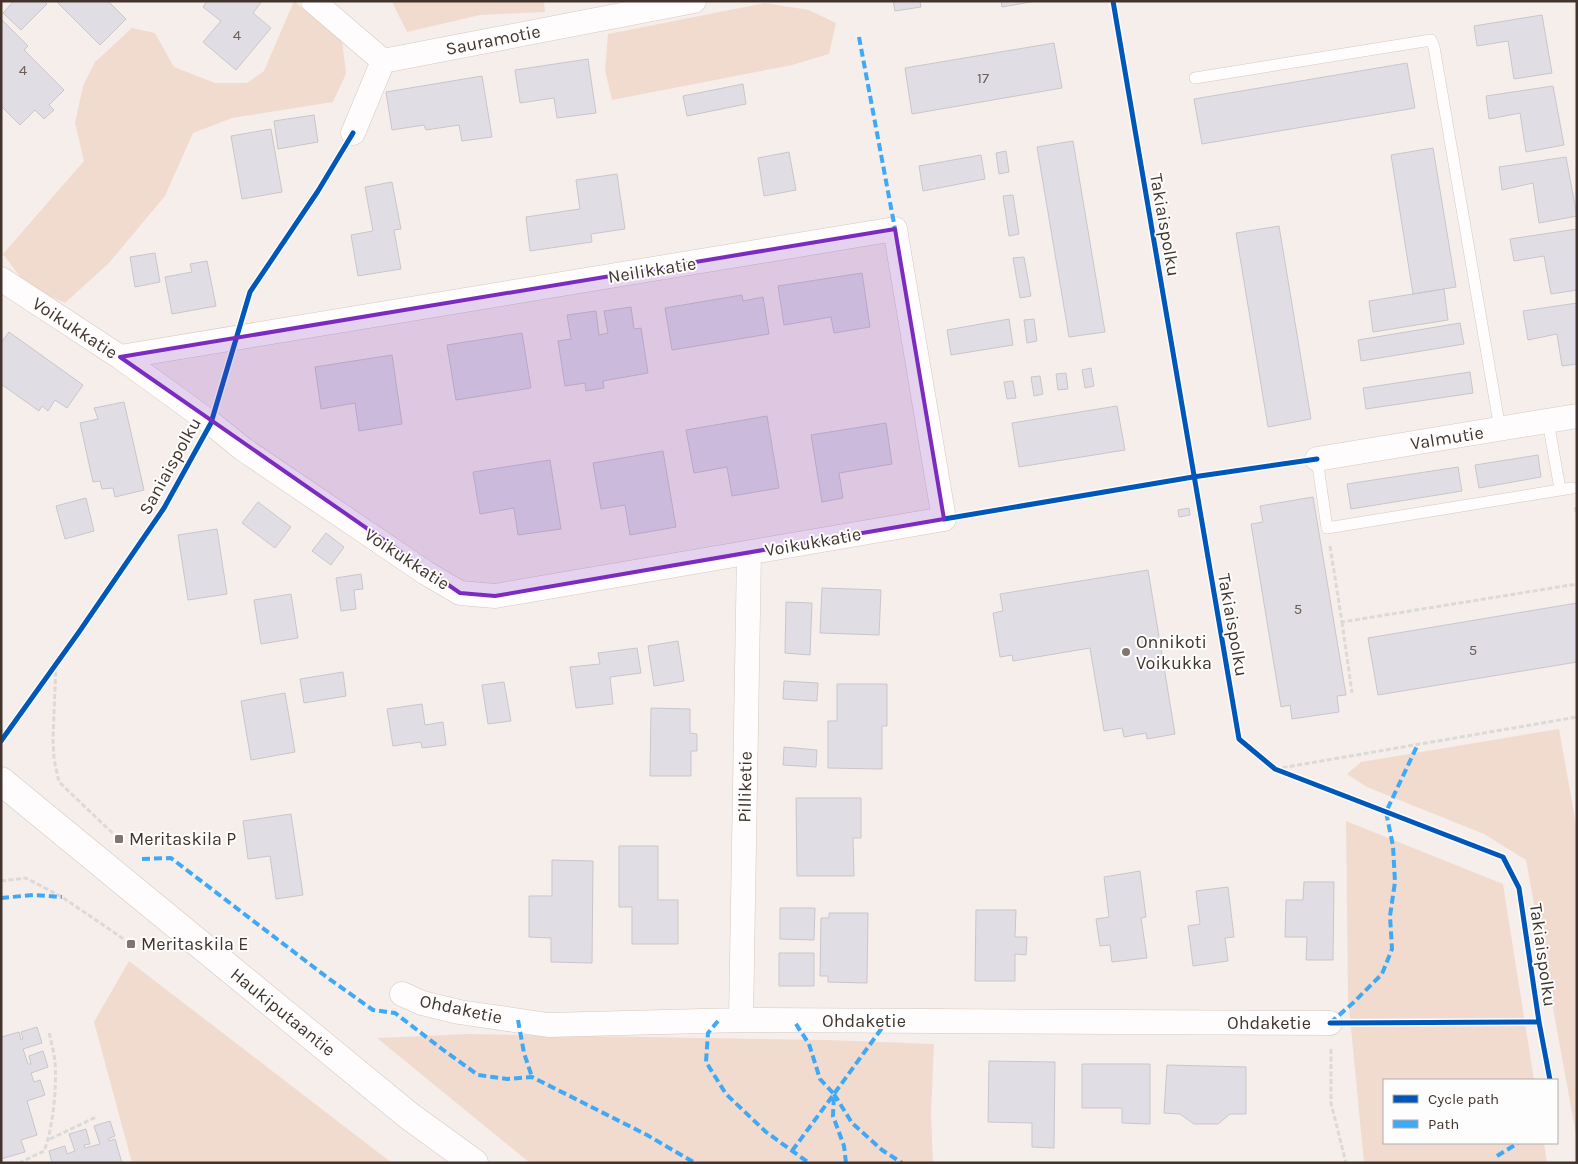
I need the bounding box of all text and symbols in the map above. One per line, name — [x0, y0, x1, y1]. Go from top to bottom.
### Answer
street label: Sauramotie — [444, 20, 542, 60]
house number: 4 — [233, 26, 242, 44]
house number: 4 — [19, 61, 28, 79]
house number: 17 — [977, 69, 989, 87]
street label: Takiaispolku — [1145, 172, 1185, 278]
street label: Neilikkatie — [606, 252, 698, 288]
street label: Voikukkatie — [28, 292, 122, 364]
street label: Saniaispolku — [134, 413, 206, 519]
street label: Valmutie — [1409, 421, 1485, 455]
street label: Voikukkatie — [360, 523, 454, 595]
street label: Voikukkatie — [763, 523, 863, 561]
street label: Takiaispolku — [1213, 572, 1253, 678]
house number: 5 — [1294, 600, 1302, 618]
place label: Onnikoti Voikukka — [1136, 631, 1212, 674]
house number: 5 — [1469, 641, 1477, 659]
marker: Onnikoti Voikukka — [1120, 646, 1132, 658]
street label: Pilliketie — [733, 751, 757, 823]
place label: Meritaskila P — [129, 828, 236, 850]
marker: Meritaskila P — [113, 833, 125, 845]
street label: Takiaispolku — [1525, 902, 1561, 1008]
place label: Meritaskila E — [141, 933, 248, 955]
marker: Meritaskila E — [125, 938, 137, 950]
street label: Haukiputaantie — [226, 963, 340, 1061]
street label: Ohdaketie — [418, 990, 504, 1028]
street label: Ohdaketie — [822, 1010, 906, 1032]
street label: Ohdaketie — [1227, 1012, 1311, 1034]
legend — [1383, 1079, 1558, 1144]
text: Cycle path — [1428, 1090, 1499, 1108]
text: Path — [1428, 1115, 1459, 1133]

